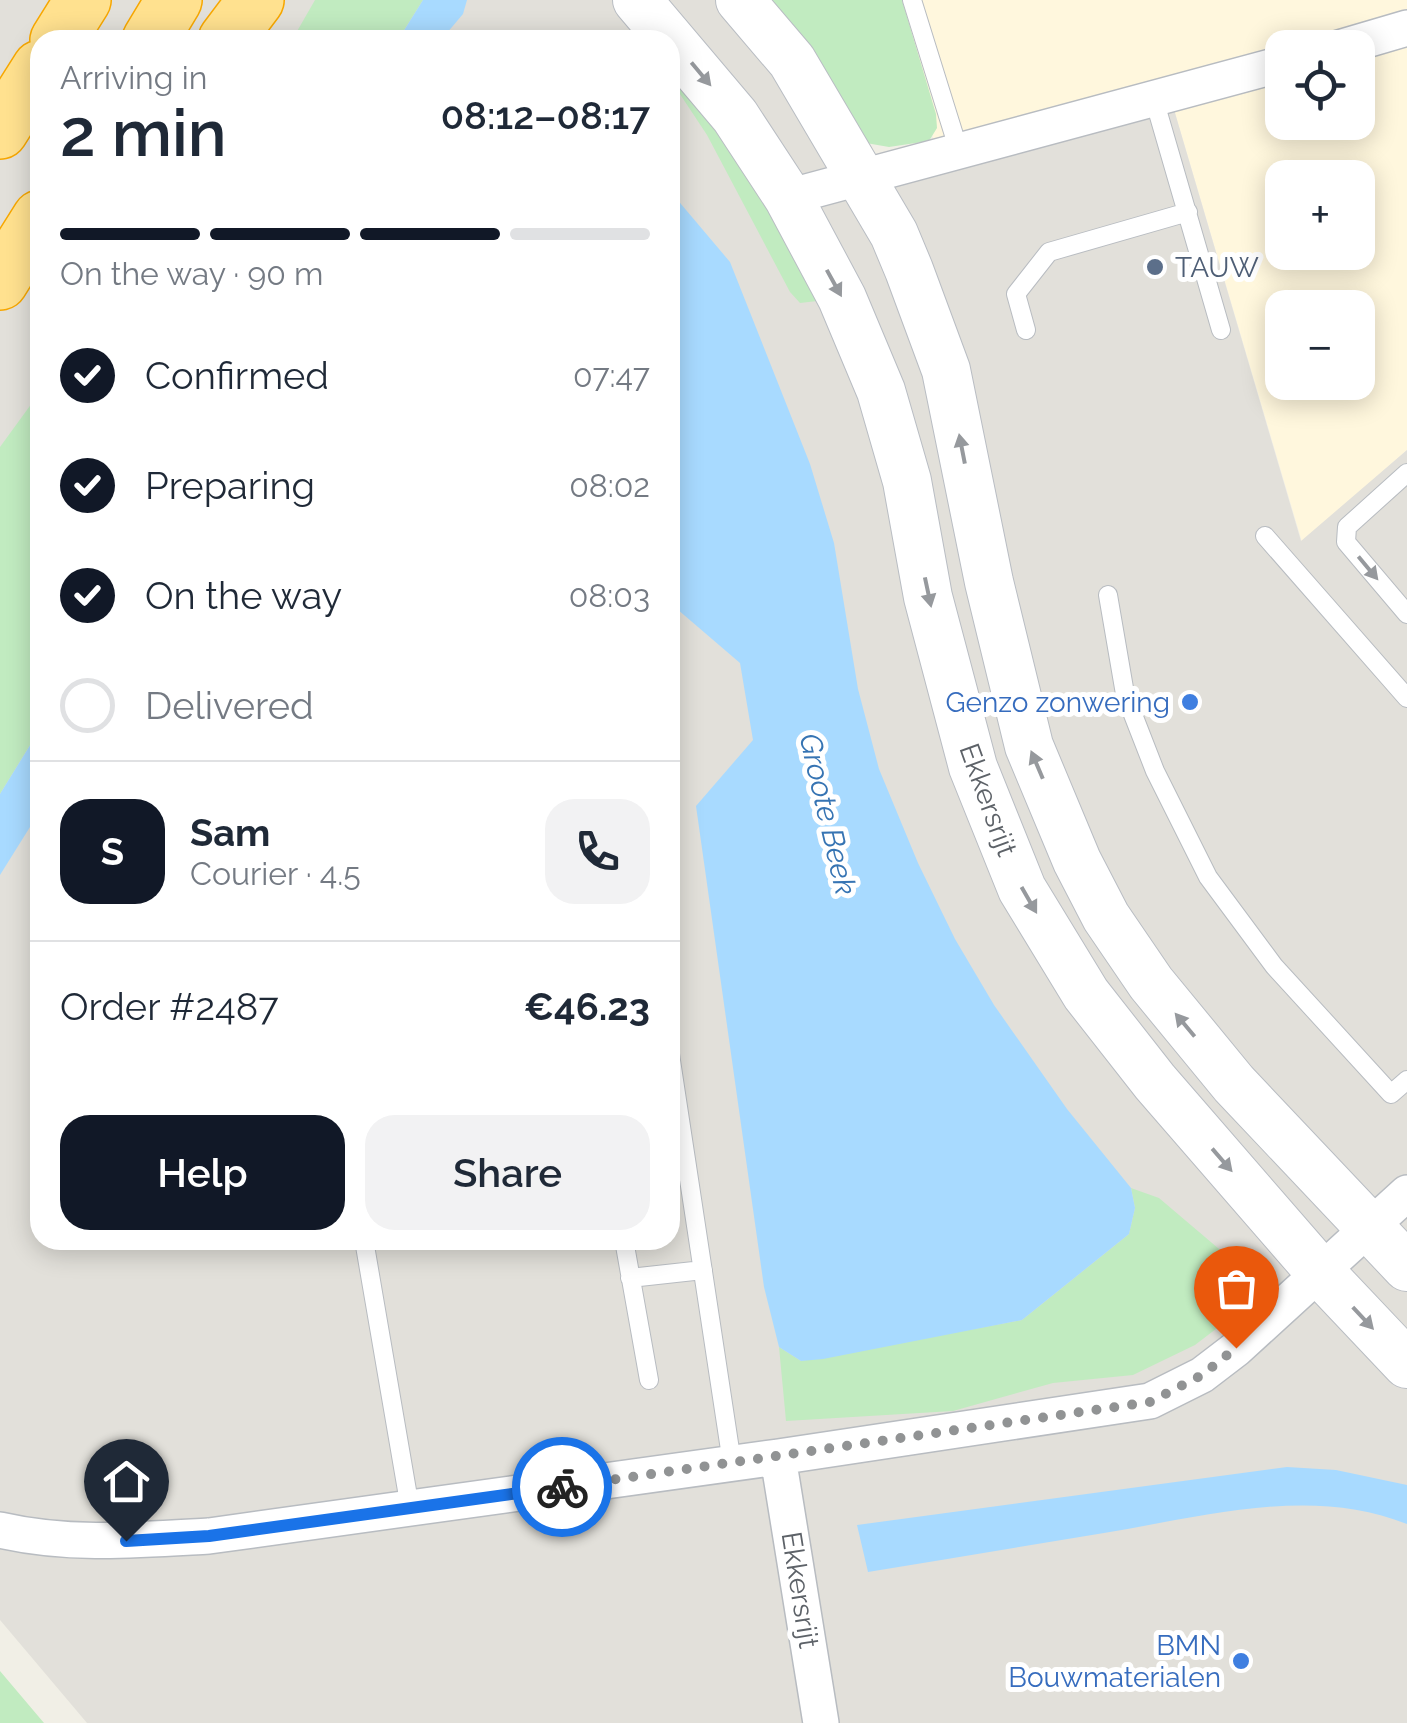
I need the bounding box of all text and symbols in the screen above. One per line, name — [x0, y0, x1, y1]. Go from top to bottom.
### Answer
map controls — [1265, 30, 1375, 400]
button: locate — [1265, 30, 1375, 140]
text: Arriving in — [60, 59, 207, 96]
one-way arrow — [690, 61, 711, 86]
text: 08:12–08:17 — [441, 93, 650, 138]
text: 2 min — [60, 95, 227, 171]
button: + — [1265, 160, 1375, 270]
place label: TAUW — [1175, 251, 1259, 284]
text: On the way · 90 m — [60, 255, 323, 292]
marker: TAUW — [1144, 256, 1166, 278]
one-way arrow — [825, 268, 842, 297]
button: − — [1265, 290, 1375, 400]
icon: check — [60, 348, 115, 403]
text: Confirmed — [145, 353, 329, 398]
text: 07:47 — [573, 357, 650, 394]
one-way arrow — [954, 432, 969, 464]
icon: check — [60, 458, 115, 513]
text: Preparing — [145, 463, 315, 508]
text: 08:02 — [569, 467, 650, 504]
one-way arrow — [1357, 555, 1379, 580]
icon: check — [60, 568, 115, 623]
text: On the way — [145, 573, 342, 618]
text: 08:03 — [569, 577, 650, 614]
one-way arrow — [921, 577, 936, 608]
text: Delivered — [145, 683, 314, 728]
place label: Genzo zonwering — [946, 686, 1170, 719]
marker: Genzo zonwering — [1179, 691, 1201, 713]
water label: Groote Beek — [792, 730, 864, 898]
street label: Ekkersrijt — [952, 739, 1024, 861]
one-way arrow — [1028, 749, 1044, 779]
button: phone — [545, 799, 650, 904]
text: Sam — [190, 810, 270, 855]
text: S — [101, 829, 124, 874]
text: Courier · 4.5 — [190, 855, 361, 892]
one-way arrow — [1020, 886, 1037, 914]
text: Order #2487 — [60, 984, 279, 1029]
text: €46.23 — [524, 984, 650, 1029]
one-way arrow — [1175, 1012, 1197, 1037]
button: Help — [60, 1115, 345, 1230]
button: Share — [365, 1115, 650, 1230]
one-way arrow — [1211, 1147, 1233, 1172]
pin — [1194, 1246, 1279, 1349]
icon: bag — [1209, 1261, 1264, 1316]
one-way arrow — [1351, 1305, 1374, 1329]
courier — [512, 1437, 612, 1537]
pin — [84, 1439, 169, 1542]
icon: home — [99, 1454, 154, 1509]
icon: bike — [535, 1460, 590, 1515]
street label: Ekkersrijt — [775, 1529, 826, 1651]
place label: BMN Bouwmaterialen — [1008, 1629, 1221, 1694]
marker: BMN Bouwmaterialen — [1230, 1650, 1252, 1672]

